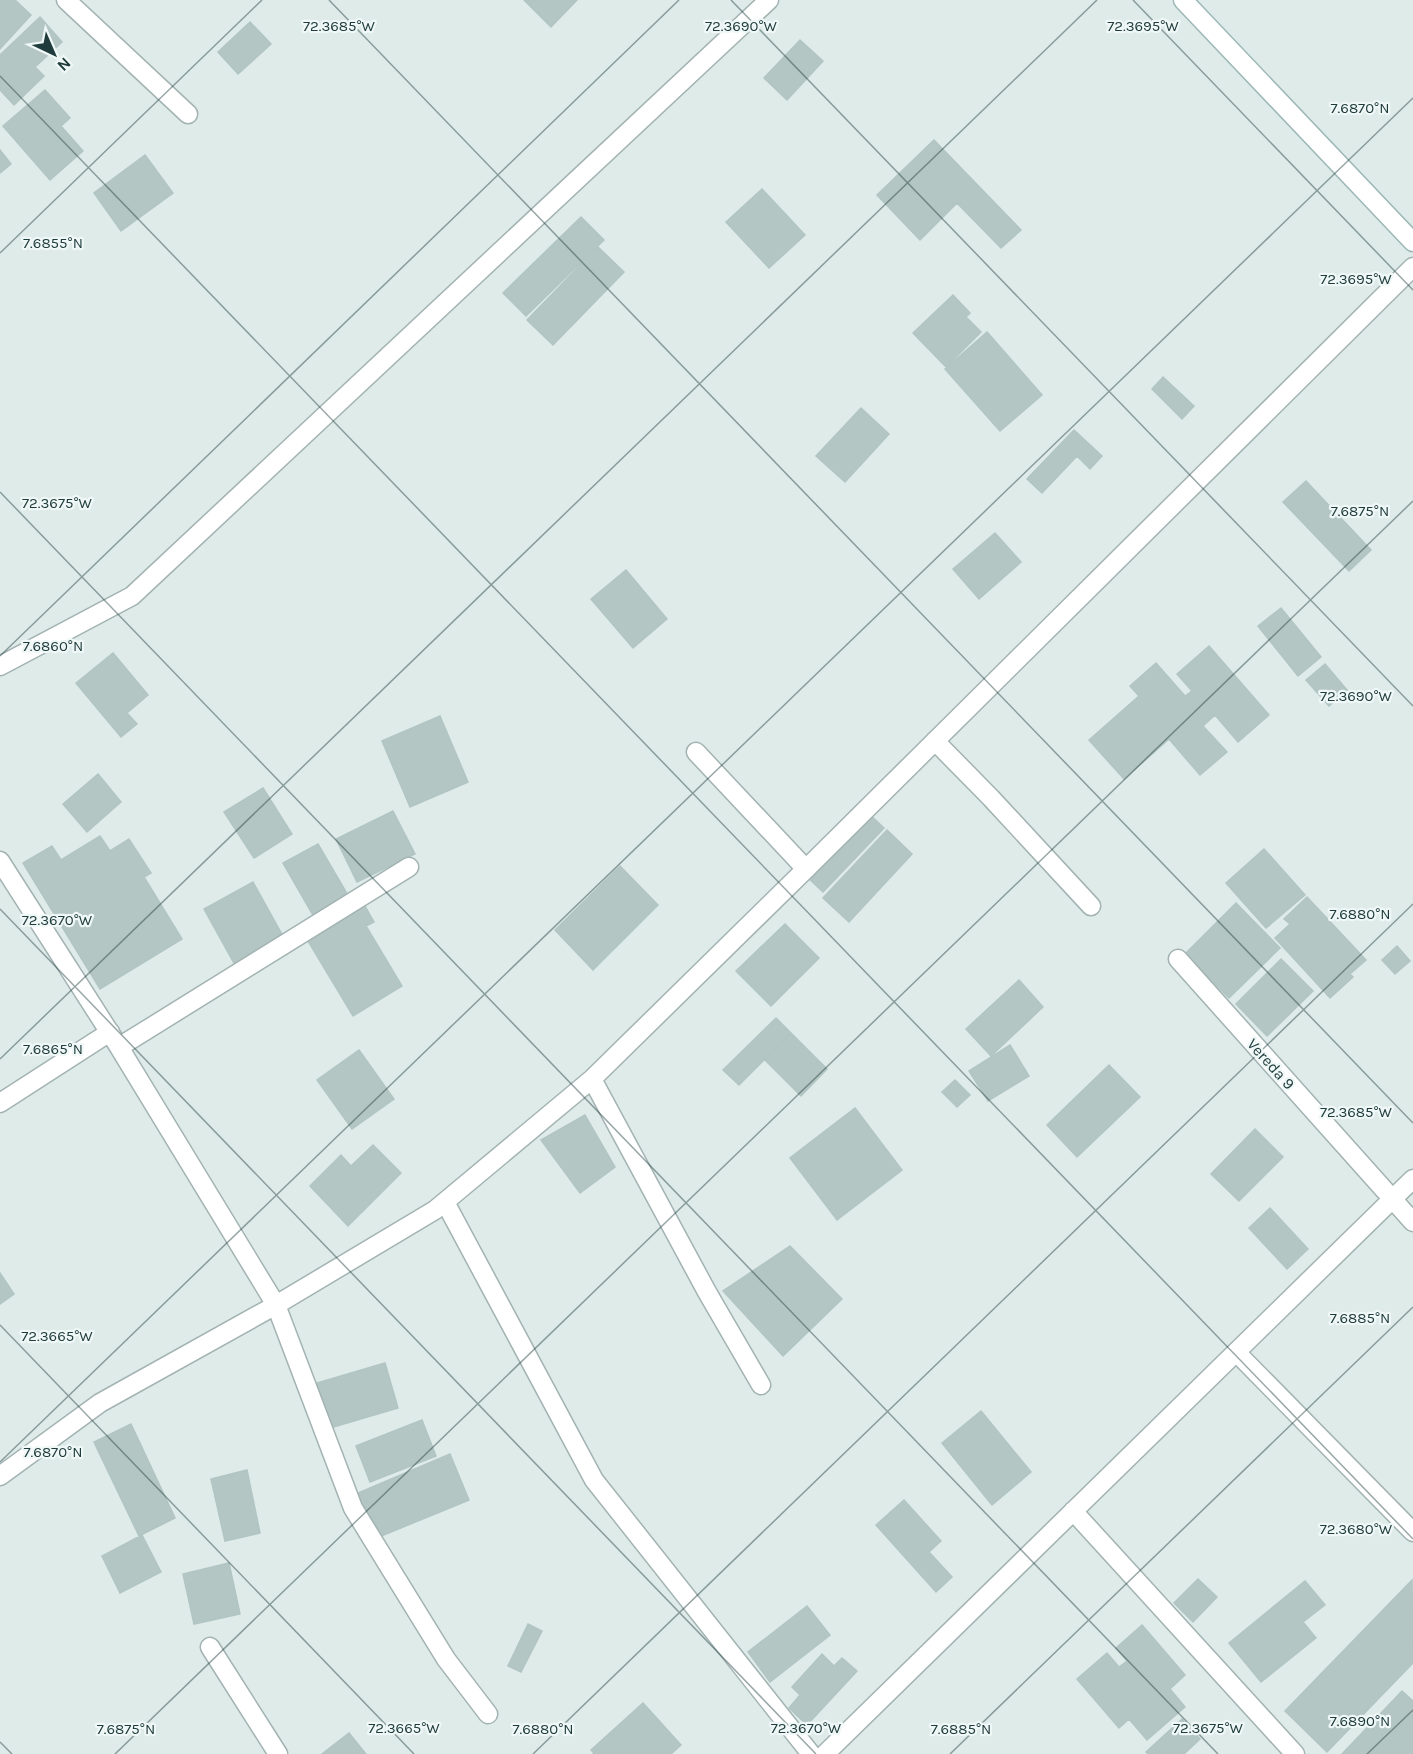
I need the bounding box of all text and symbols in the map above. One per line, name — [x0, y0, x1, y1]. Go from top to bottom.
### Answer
text: 72.3685°W — [303, 17, 376, 35]
text: 72.3690°W — [705, 17, 778, 35]
text: 72.3695°W — [1107, 17, 1179, 35]
north arrow — [24, 24, 84, 84]
text: N — [53, 54, 75, 75]
text: 7.6870°N — [1331, 99, 1389, 117]
text: 7.6855°N — [23, 234, 83, 252]
text: 72.3695°W — [1320, 270, 1392, 288]
text: 72.3675°W — [22, 494, 93, 512]
text: 7.6875°N — [1331, 502, 1389, 520]
text: 7.6860°N — [23, 637, 83, 655]
text: 72.3690°W — [1320, 687, 1393, 705]
text: 7.6880°N — [1329, 905, 1391, 923]
text: 72.3670°W — [22, 911, 93, 929]
street label: Vereda 9 — [1243, 1035, 1299, 1093]
text: 7.6865°N — [23, 1040, 83, 1058]
text: 72.3685°W — [1320, 1103, 1393, 1121]
text: 7.6885°N — [1330, 1309, 1390, 1327]
text: 72.3665°W — [21, 1327, 93, 1345]
text: 7.6870°N — [24, 1443, 82, 1461]
text: 72.3680°W — [1320, 1520, 1393, 1538]
text: 7.6890°N — [1330, 1712, 1390, 1730]
text: 72.3665°W — [368, 1719, 440, 1737]
text: 72.3670°W — [771, 1719, 842, 1737]
text: 72.3675°W — [1173, 1719, 1244, 1737]
text: 7.6875°N — [97, 1720, 155, 1738]
text: 7.6880°N — [512, 1720, 574, 1738]
text: 7.6885°N — [931, 1720, 991, 1738]

